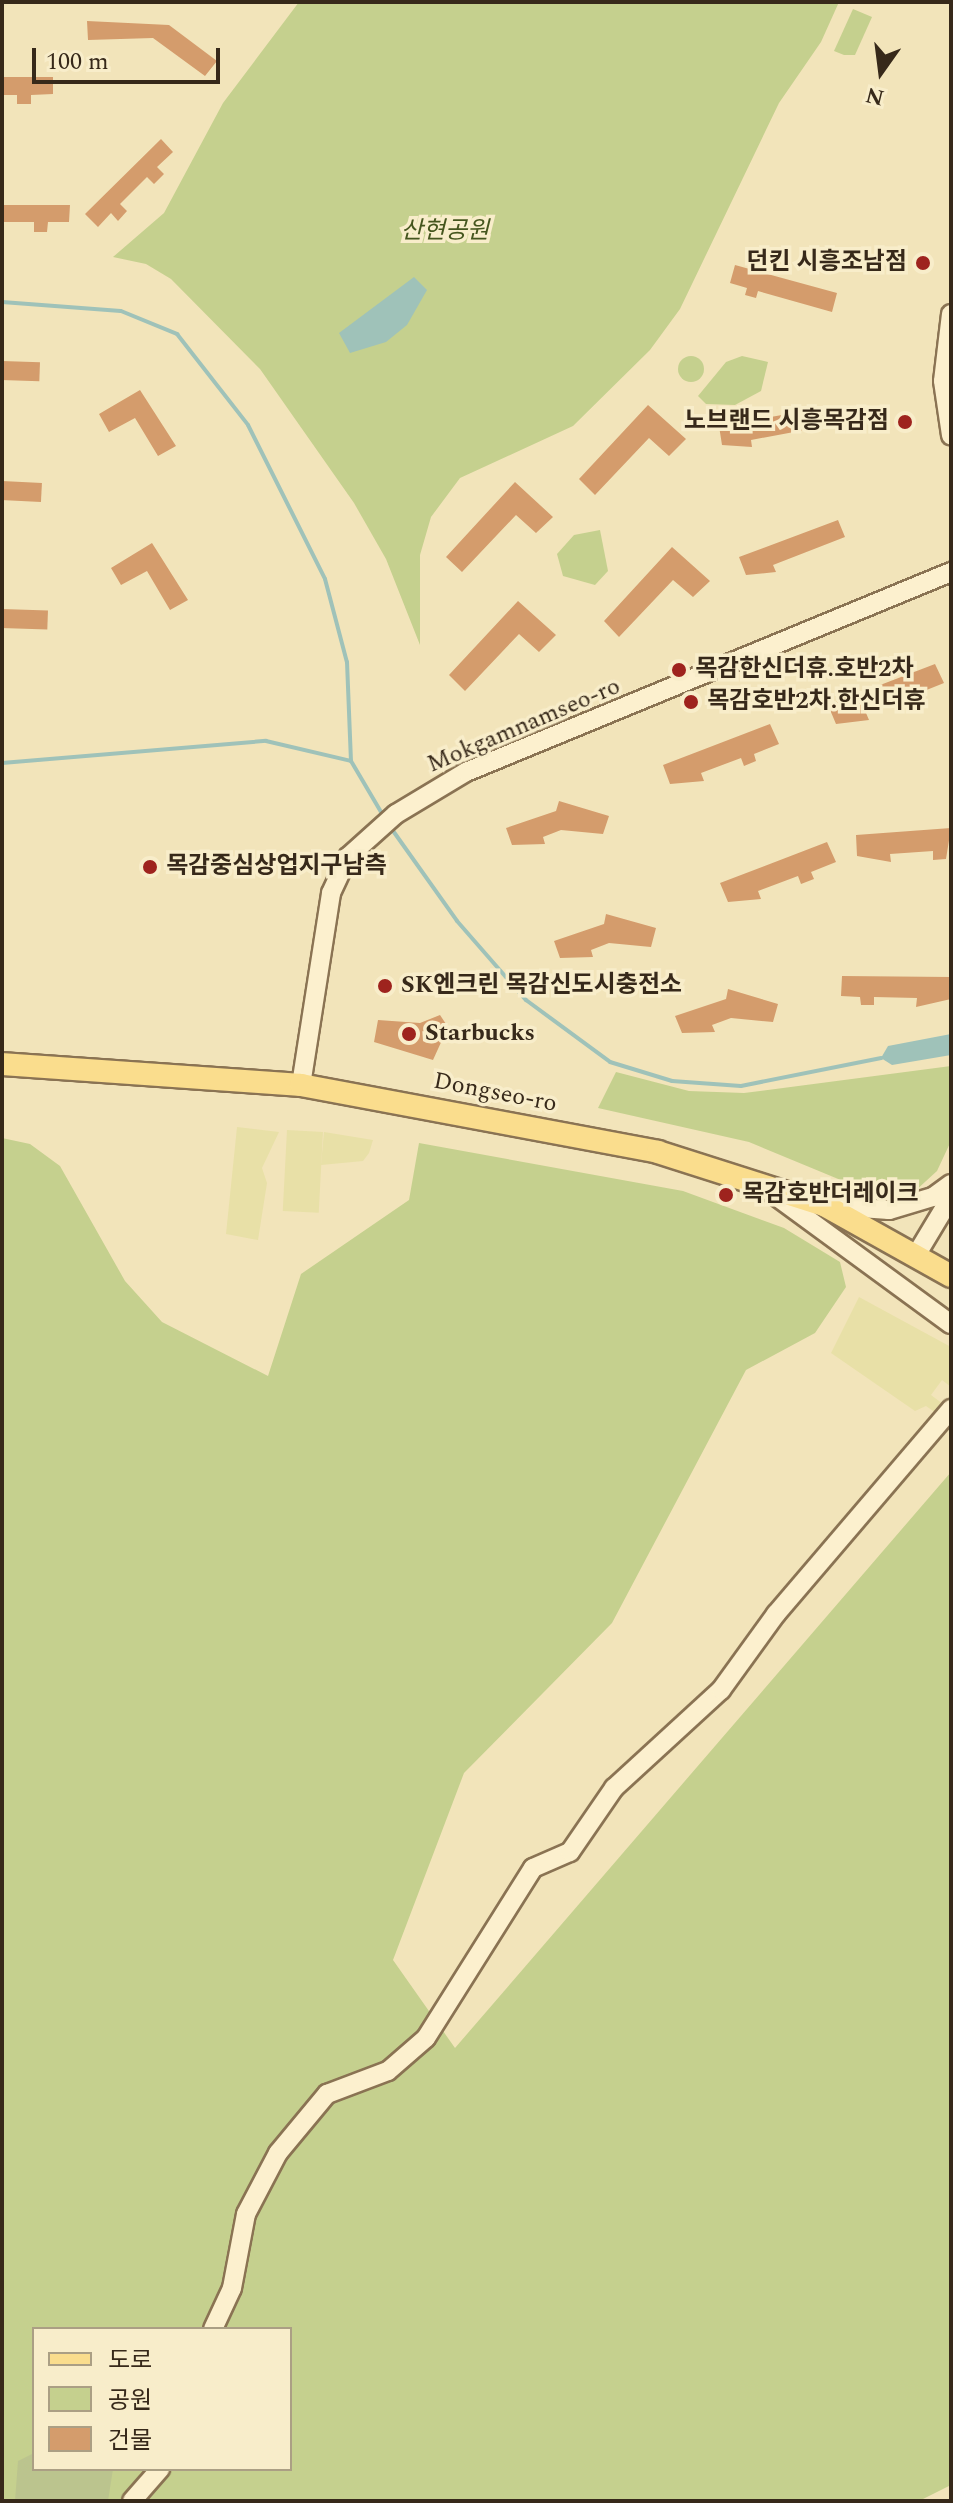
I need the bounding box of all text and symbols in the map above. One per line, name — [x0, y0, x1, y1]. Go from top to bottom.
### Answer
scale bar — [36, 32, 224, 82]
north arrow — [841, 32, 921, 112]
text: 100 m — [46, 44, 109, 80]
text: N — [862, 78, 888, 114]
park label: 산현공원 — [401, 218, 489, 246]
place label: 던킨 시흥조남점 — [746, 249, 907, 277]
marker: 던킨 시흥조남점 — [914, 254, 932, 272]
place label: 노브랜드 시흥목감점 — [684, 408, 889, 436]
marker: 노브랜드 시흥목감점 — [896, 413, 914, 431]
place label: 목감한신더휴.호반2차 — [695, 656, 914, 684]
marker: 목감한신더휴.호반2차 — [670, 661, 688, 679]
street label: Mokgamnamseo-ro — [423, 672, 625, 780]
place label: 목감호반2차.한신더휴 — [707, 688, 926, 716]
marker: 목감호반2차.한신더휴 — [682, 693, 700, 711]
place label: 목감중심상업지구남측 — [166, 853, 387, 881]
marker: 목감중심상업지구남측 — [141, 858, 159, 876]
place label: SK엔크린 목감신도시충전소 — [401, 972, 682, 1000]
marker: SK엔크린 목감신도시충전소 — [376, 977, 394, 995]
place label: Starbucks — [425, 1020, 535, 1048]
marker: Starbucks — [400, 1025, 418, 1043]
street label: Dongseo-ro — [431, 1067, 559, 1119]
place label: 목감호반더레이크 — [742, 1181, 919, 1209]
marker: 목감호반더레이크 — [717, 1186, 735, 1204]
legend — [32, 2327, 292, 2471]
text: 도로 — [108, 2343, 152, 2379]
text: 공원 — [108, 2383, 152, 2419]
text: 건물 — [108, 2423, 152, 2459]

